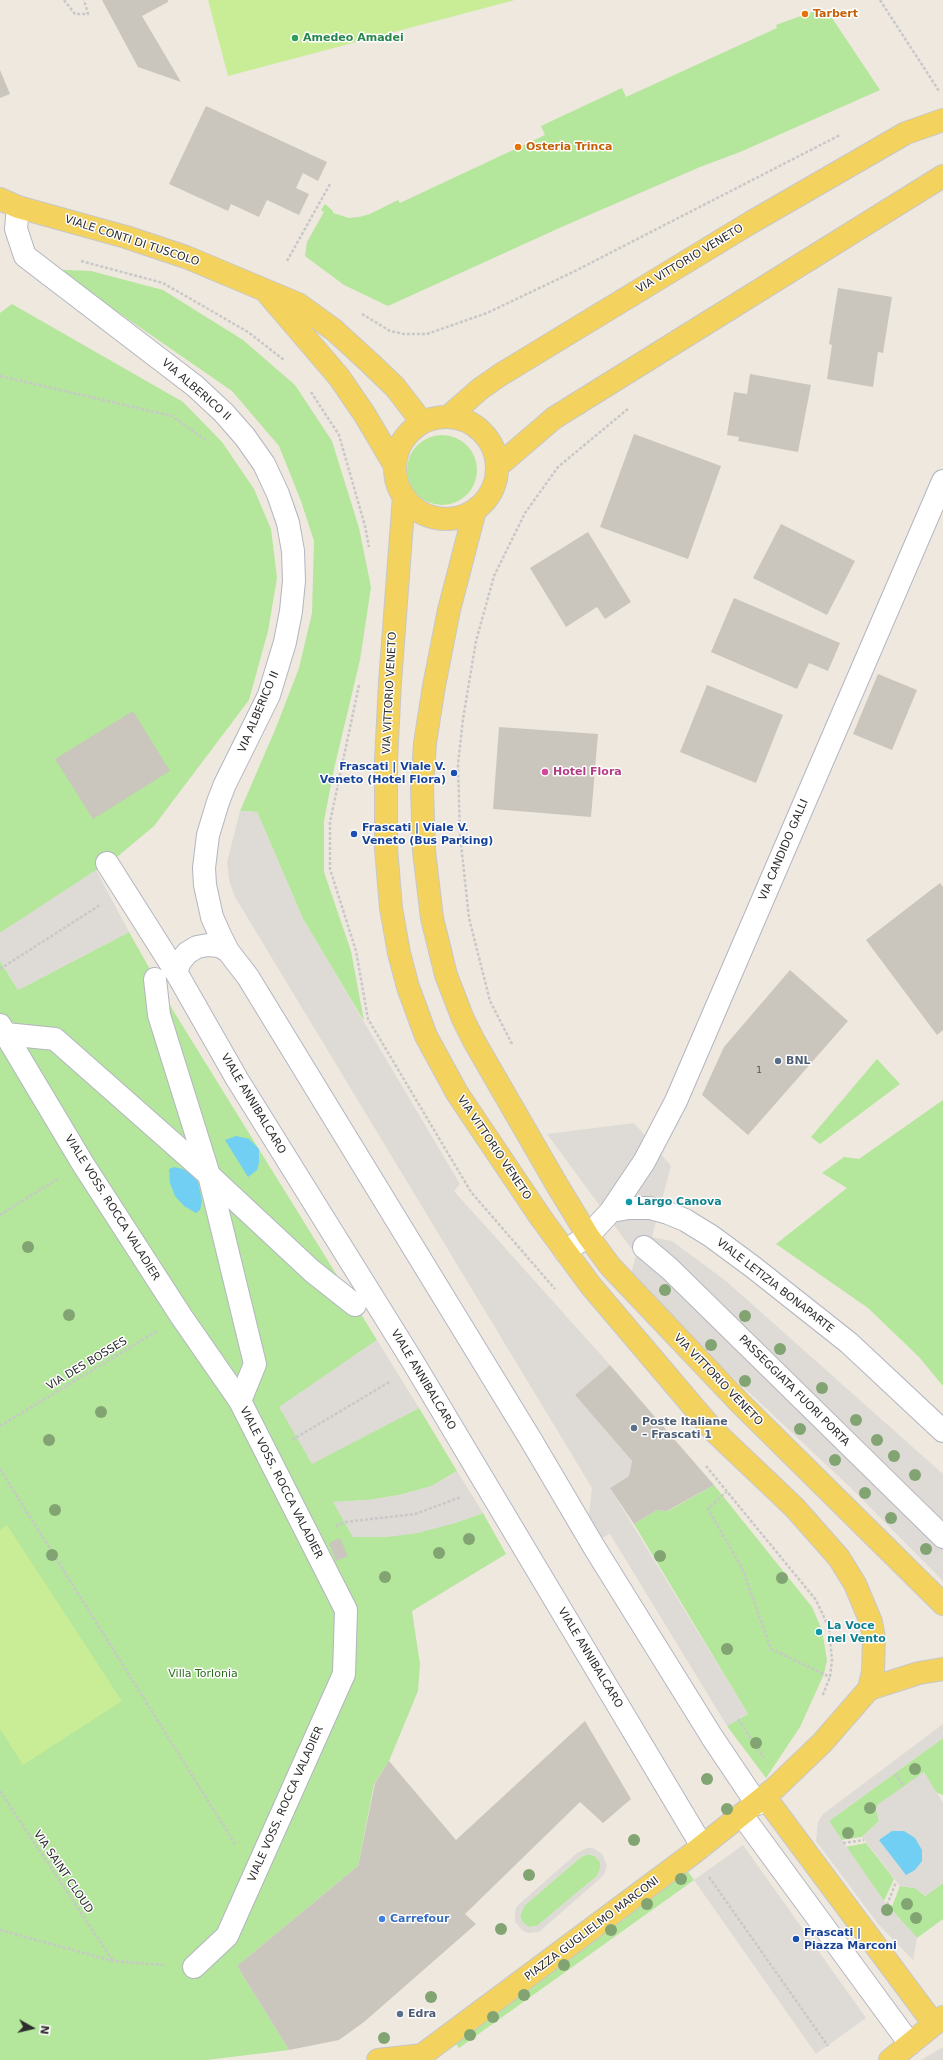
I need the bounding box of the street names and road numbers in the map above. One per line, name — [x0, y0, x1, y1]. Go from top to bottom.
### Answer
street label: VIALE CONTI DI TUSCOLO — [63, 213, 201, 269]
street label: VIA VITTORIO VENETO — [634, 222, 746, 296]
street label: VIA ALBERICO II — [159, 356, 233, 424]
street label: VIA VITTORIO VENETO — [380, 631, 400, 755]
street label: VIA ALBERICO II — [236, 669, 282, 755]
street label: VIA CANDIDO GALLI — [757, 797, 811, 903]
street label: VIALE ANNIBALCARO — [218, 1051, 288, 1157]
street label: VIA VITTORIO VENETO — [454, 1094, 534, 1202]
street label: VIALE VOSS. ROCCA VALADIER — [62, 1133, 162, 1283]
street label: VIALE LETIZIA BONAPARTE — [714, 1236, 836, 1336]
street label: VIALE ANNIBALCARO — [388, 1327, 458, 1433]
street label: VIA VITTORIO VENETO — [671, 1331, 765, 1429]
street label: PASSEGGIATA FUORI PORTA — [736, 1333, 852, 1449]
street label: VIA DES BOSSES — [44, 1335, 130, 1393]
street label: VIALE VOSS. ROCCA VALADIER — [237, 1405, 325, 1561]
street label: VIALE ANNIBALCARO — [555, 1605, 625, 1711]
street label: VIALE VOSS. ROCCA VALADIER — [246, 1724, 326, 1884]
street label: VIA SAINT CLOUD — [30, 1828, 96, 1916]
street label: PIAZZA GUGLIELMO MARCONI — [522, 1874, 662, 1984]

